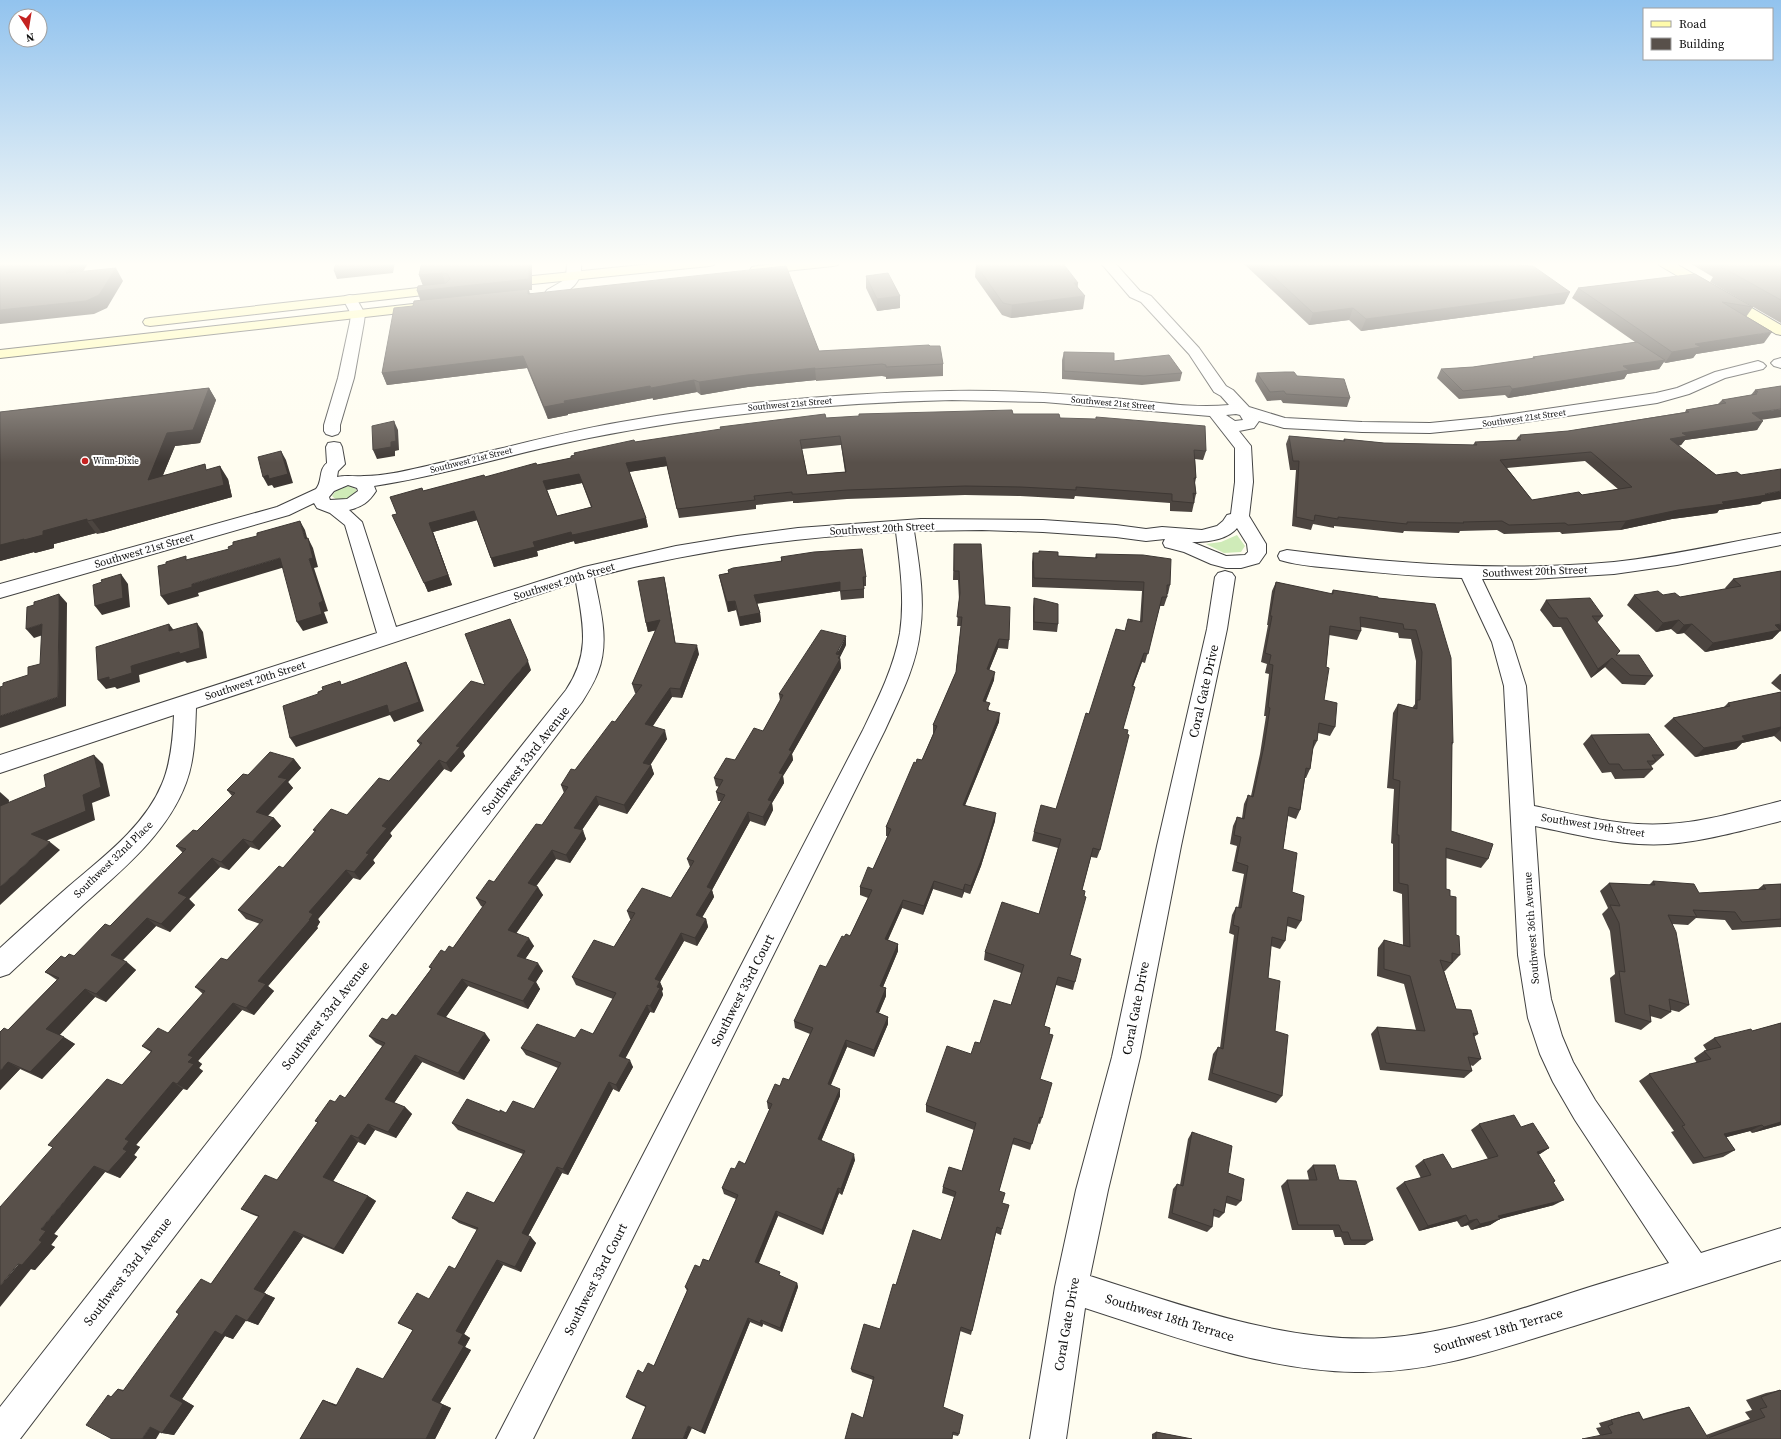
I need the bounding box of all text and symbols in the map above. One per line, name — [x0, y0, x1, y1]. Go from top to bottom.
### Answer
north arrow — [8, 8, 48, 48]
legend — [1643, 8, 1773, 60]
text: Road — [1679, 16, 1706, 32]
text: N — [24, 29, 35, 45]
text: Building — [1679, 36, 1724, 52]
street label: Southwest 21st Street — [1071, 393, 1156, 413]
street label: Southwest 21st Street — [748, 394, 833, 414]
street label: Southwest 21st Street — [1481, 406, 1567, 430]
street label: Southwest 21st Street — [429, 444, 513, 476]
place label: Winn-Dixie — [93, 455, 139, 467]
marker: Winn-Dixie — [80, 456, 90, 466]
street label: Southwest 20th Street — [829, 518, 935, 539]
street label: Southwest 21st Street — [93, 529, 196, 572]
street label: Southwest 20th Street — [512, 559, 617, 604]
street label: Southwest 20th Street — [1482, 562, 1588, 581]
street label: Coral Gate Drive — [1185, 643, 1223, 739]
street label: Southwest 20th Street — [203, 657, 308, 704]
street label: Southwest 33rd Avenue — [478, 702, 573, 818]
street label: Southwest 19th Street — [1540, 810, 1646, 841]
street label: Southwest 32nd Place — [70, 817, 157, 901]
street label: Southwest 36th Avenue — [1520, 871, 1543, 985]
street label: Southwest 33rd Court — [707, 931, 778, 1049]
street label: Southwest 33rd Avenue — [278, 957, 373, 1073]
street label: Coral Gate Drive — [1118, 960, 1153, 1056]
street label: Southwest 33rd Avenue — [80, 1213, 175, 1329]
street label: Southwest 33rd Court — [560, 1220, 631, 1338]
street label: Coral Gate Drive — [1050, 1276, 1083, 1372]
street label: Southwest 18th Terrace — [1103, 1290, 1237, 1345]
street label: Southwest 18th Terrace — [1431, 1304, 1565, 1357]

